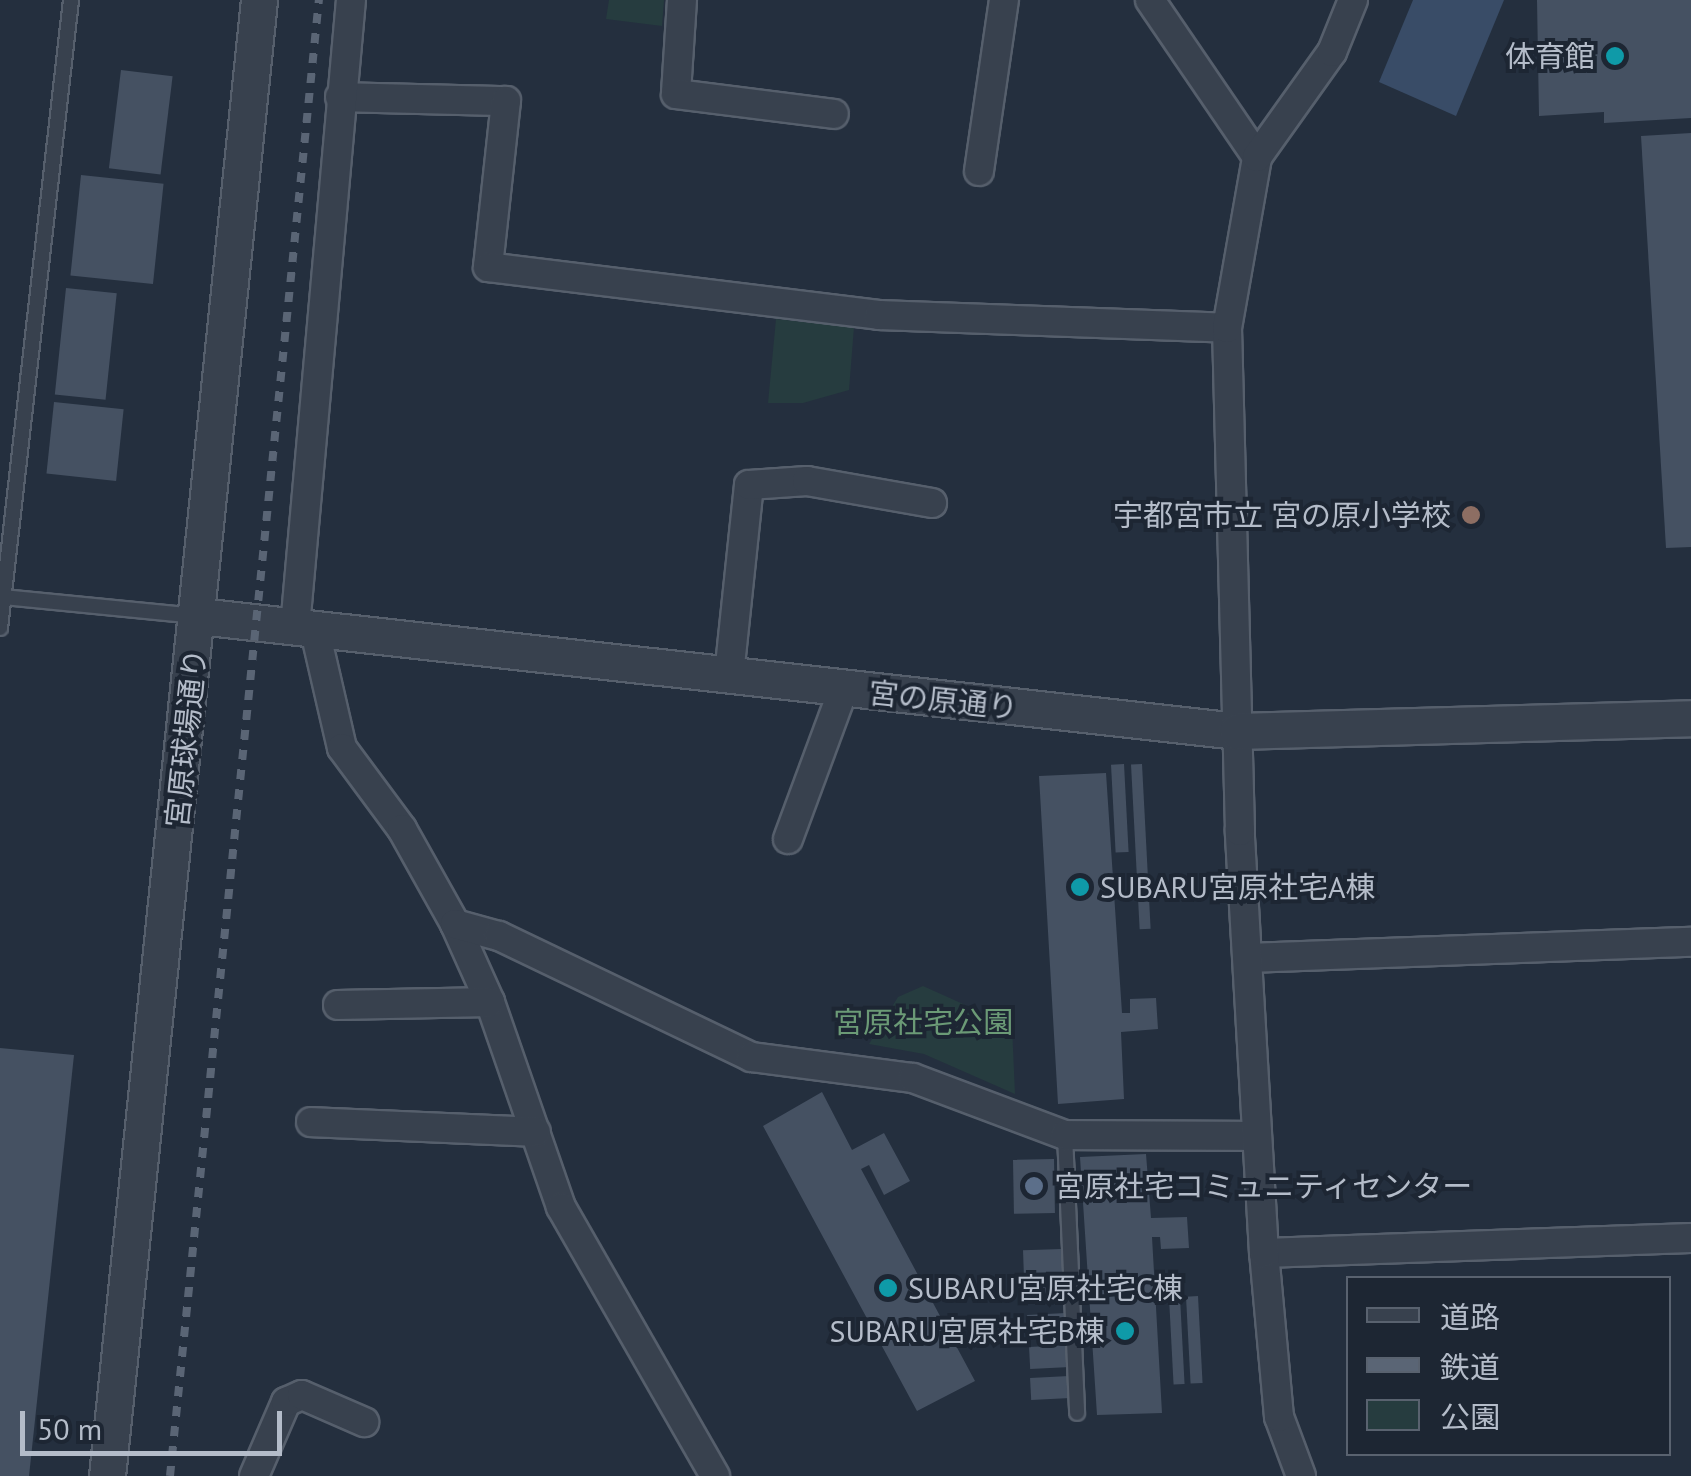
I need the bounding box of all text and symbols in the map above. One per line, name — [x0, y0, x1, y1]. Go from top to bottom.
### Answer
place label: 体育館 — [1505, 38, 1595, 74]
marker: 体育館 — [1604, 45, 1626, 67]
place label: 宇都宮市立 宮の原小学校 — [1113, 497, 1451, 533]
marker: 宇都宮市立 宮の原小学校 — [1460, 504, 1482, 526]
street label: 宮原球場通り — [159, 647, 213, 829]
street label: 宮の原通り — [867, 674, 1019, 726]
place label: SUBARU宮原社宅A棟 — [1100, 869, 1376, 905]
marker: SUBARU宮原社宅A棟 — [1069, 876, 1091, 898]
park label: 宮原社宅公園 — [833, 1004, 1013, 1040]
place label: 宮原社宅コミュニティセンター — [1054, 1168, 1474, 1204]
marker: 宮原社宅コミュニティセンター — [1023, 1175, 1045, 1197]
place label: SUBARU宮原社宅C棟 — [908, 1270, 1183, 1306]
legend — [1346, 1276, 1671, 1456]
marker: SUBARU宮原社宅C棟 — [877, 1277, 899, 1299]
text: 道路 — [1440, 1297, 1500, 1336]
place label: SUBARU宮原社宅B棟 — [830, 1313, 1105, 1349]
marker: SUBARU宮原社宅B棟 — [1114, 1320, 1136, 1342]
text: 鉄道 — [1440, 1347, 1500, 1386]
scale bar — [25, 1391, 288, 1453]
text: 公園 — [1440, 1397, 1500, 1436]
text: 50 m — [37, 1409, 102, 1448]

